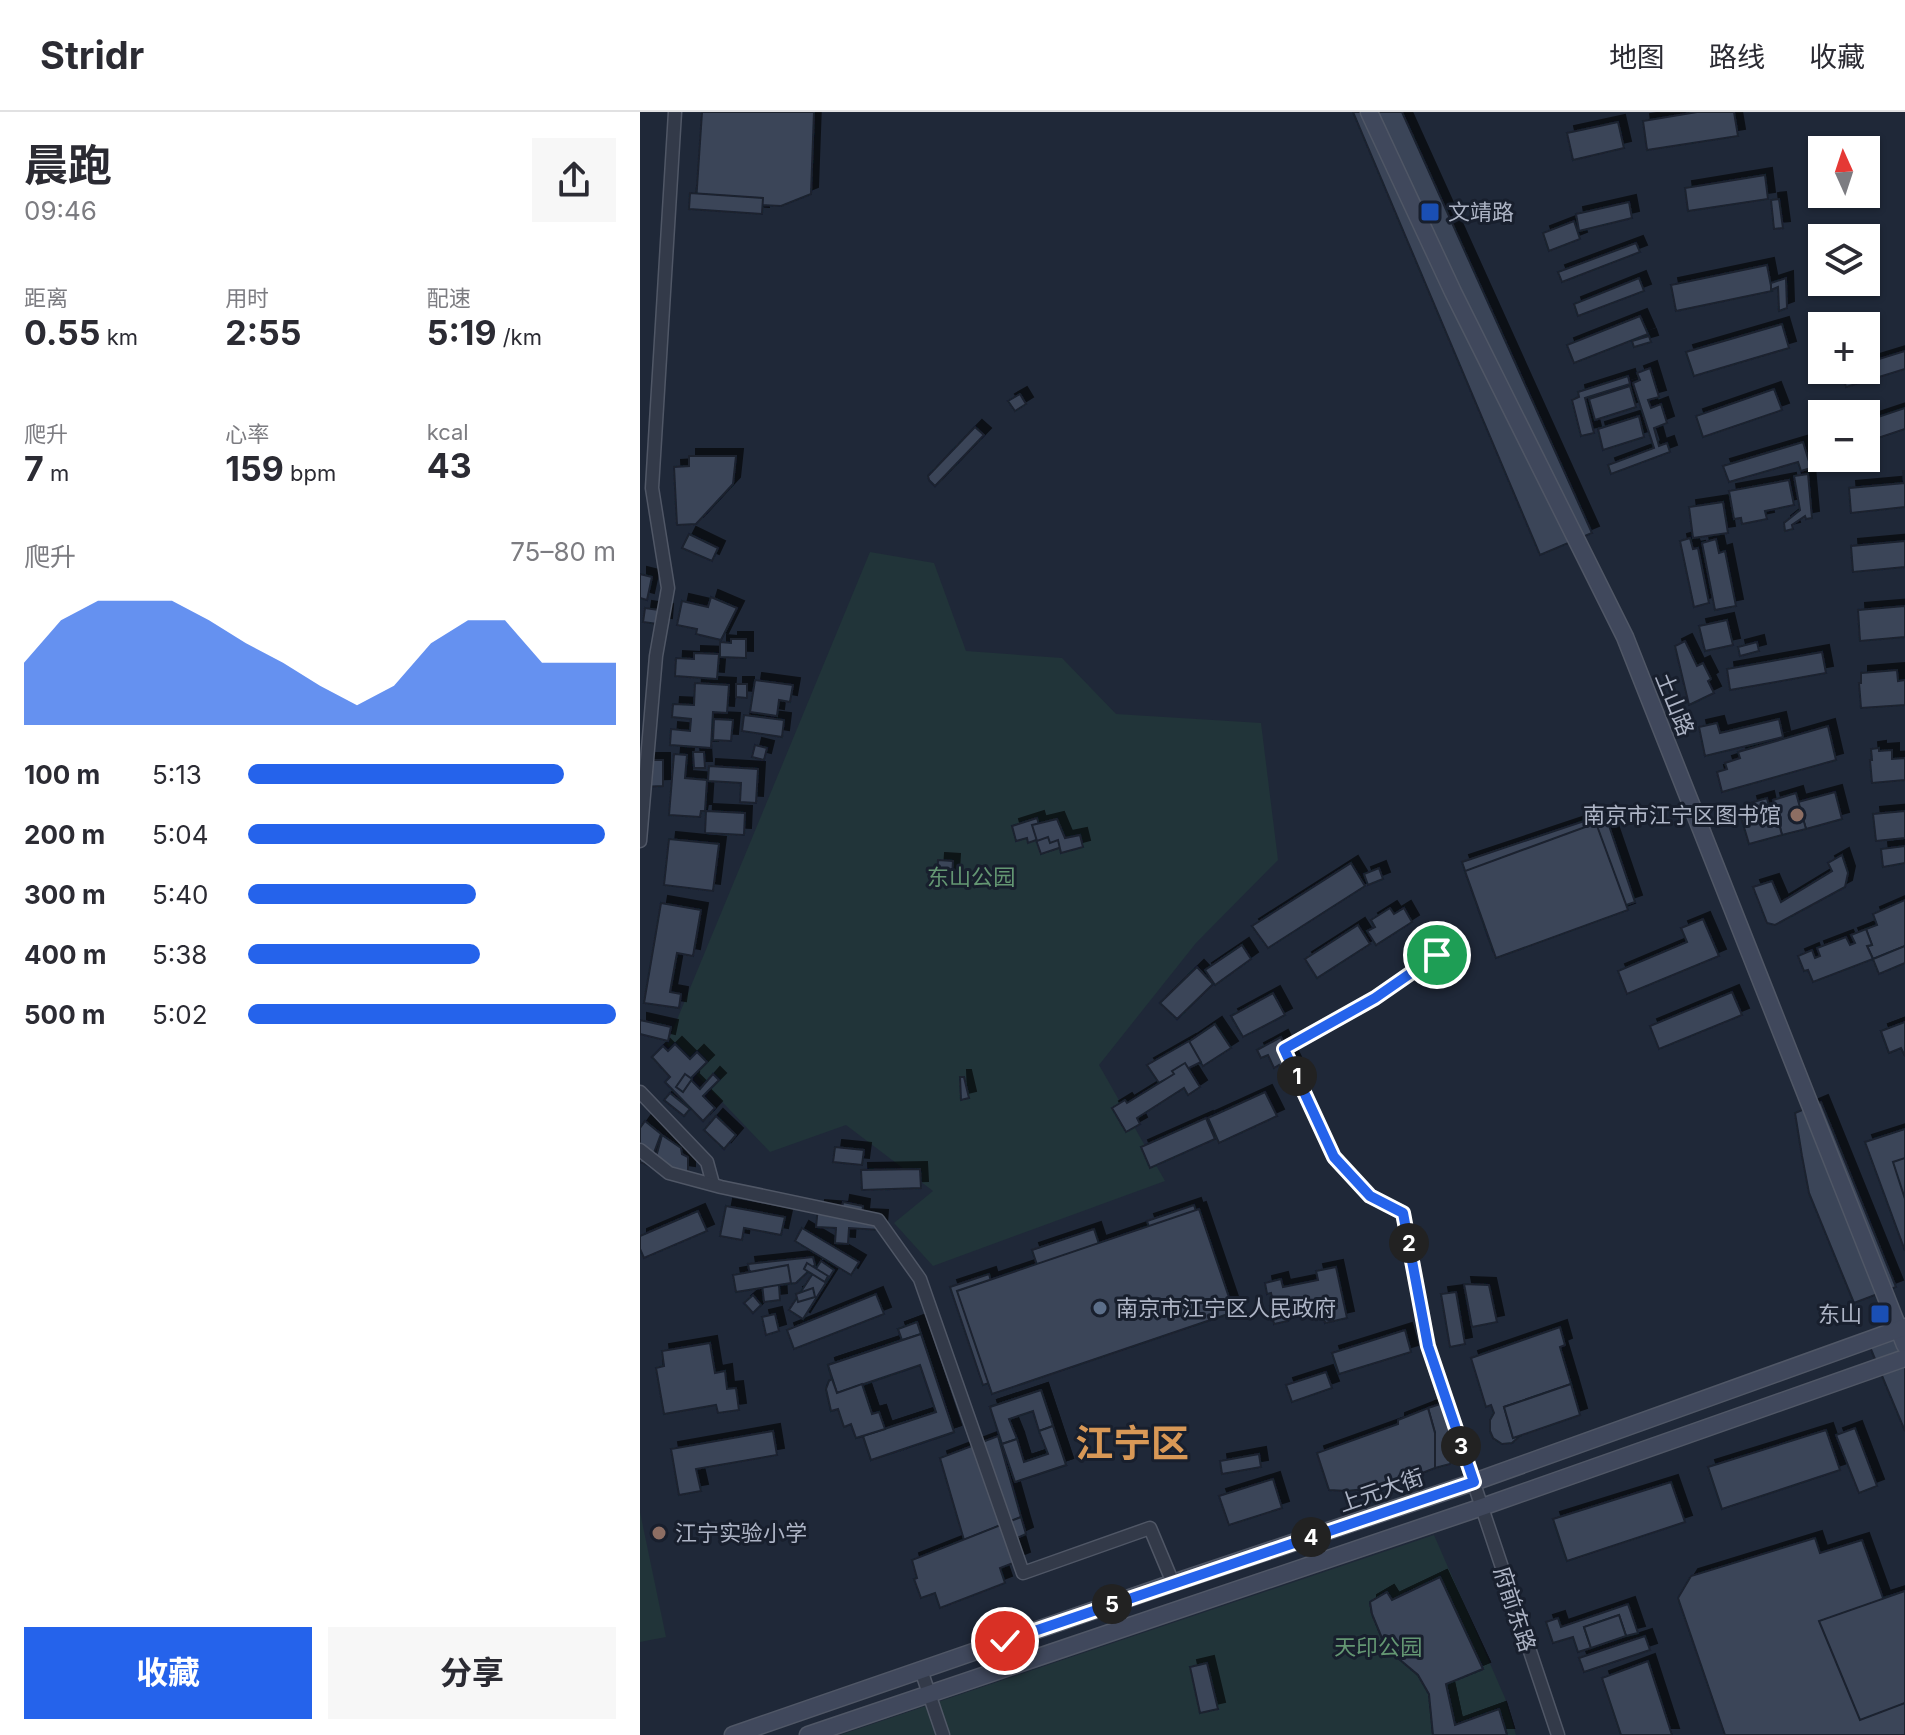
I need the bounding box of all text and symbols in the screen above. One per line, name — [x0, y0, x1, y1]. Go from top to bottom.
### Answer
text: Stridr — [40, 32, 144, 78]
text: 地图 — [1609, 40, 1665, 74]
text: 路线 — [1709, 40, 1765, 74]
text: 收藏 — [1809, 40, 1865, 74]
north arrow — [1808, 136, 1880, 208]
map controls — [1808, 136, 1880, 472]
text: 晨跑 — [24, 138, 112, 192]
button: share — [532, 138, 616, 222]
text: 09:46 — [24, 195, 97, 226]
place label: 文靖路 — [1448, 199, 1514, 225]
marker: 文靖路 — [1419, 201, 1441, 223]
button: layers — [1808, 224, 1880, 296]
text: 距离 — [24, 285, 68, 311]
text: 用时 — [225, 285, 269, 311]
text: 配速 — [427, 285, 471, 311]
text: 0.55 — [24, 312, 101, 353]
text: 2:55 — [225, 312, 302, 353]
text: 5:19 — [427, 312, 496, 353]
button: + — [1808, 312, 1880, 384]
text: km — [101, 324, 138, 350]
text: /km — [496, 324, 542, 350]
button: − — [1808, 400, 1880, 472]
text: kcal — [427, 419, 469, 445]
text: 爬升 — [24, 421, 68, 447]
text: 心率 — [225, 421, 269, 447]
text: 43 — [427, 445, 472, 486]
text: 7 — [24, 448, 44, 489]
text: 159 — [225, 448, 284, 489]
text: m — [44, 460, 69, 486]
text: bpm — [284, 460, 336, 486]
text: 75–80 m — [510, 536, 616, 567]
text: 爬升 — [24, 541, 76, 572]
street label: 土山路 — [1651, 669, 1699, 739]
text: 100 m — [24, 759, 100, 790]
text: 5:13 — [152, 759, 202, 790]
place label: 南京市江宁区图书馆 — [1583, 802, 1781, 828]
marker: 南京市江宁区图书馆 — [1788, 806, 1806, 824]
text: 200 m — [24, 819, 105, 850]
text: 5:04 — [152, 819, 209, 850]
park label: 东山公园 — [927, 864, 1015, 890]
text: 300 m — [24, 879, 106, 910]
text: 5:40 — [152, 879, 209, 910]
pin — [1403, 921, 1471, 989]
icon: arrive — [1415, 933, 1459, 977]
text: 400 m — [24, 939, 107, 970]
text: 5:38 — [152, 939, 207, 970]
text: 500 m — [24, 999, 106, 1030]
text: 5:02 — [152, 999, 208, 1030]
pin: 1 — [1277, 1056, 1317, 1096]
text: 1 — [1292, 1063, 1302, 1089]
pin: 2 — [1389, 1223, 1429, 1263]
text: 2 — [1402, 1230, 1416, 1256]
place label: 南京市江宁区人民政府 — [1116, 1295, 1336, 1321]
marker: 南京市江宁区人民政府 — [1091, 1299, 1109, 1317]
place label: 东山 — [1818, 1301, 1862, 1327]
marker: 东山 — [1869, 1303, 1891, 1325]
district label: 江宁区 — [1075, 1420, 1189, 1466]
pin: 3 — [1441, 1426, 1481, 1466]
text: 3 — [1454, 1433, 1468, 1459]
street label: 上元大街 — [1335, 1463, 1427, 1517]
pin: 4 — [1291, 1517, 1331, 1557]
place label: 江宁实验小学 — [675, 1520, 807, 1546]
marker: 江宁实验小学 — [650, 1524, 668, 1542]
text: 4 — [1304, 1524, 1318, 1550]
street label: 府前东路 — [1489, 1563, 1541, 1655]
pin: 5 — [1092, 1584, 1132, 1624]
text: 5 — [1105, 1591, 1119, 1617]
pin — [971, 1607, 1039, 1675]
icon: check — [983, 1619, 1027, 1663]
button: 收藏 — [24, 1627, 312, 1719]
button: 分享 — [328, 1627, 616, 1719]
park label: 天印公园 — [1334, 1634, 1422, 1660]

